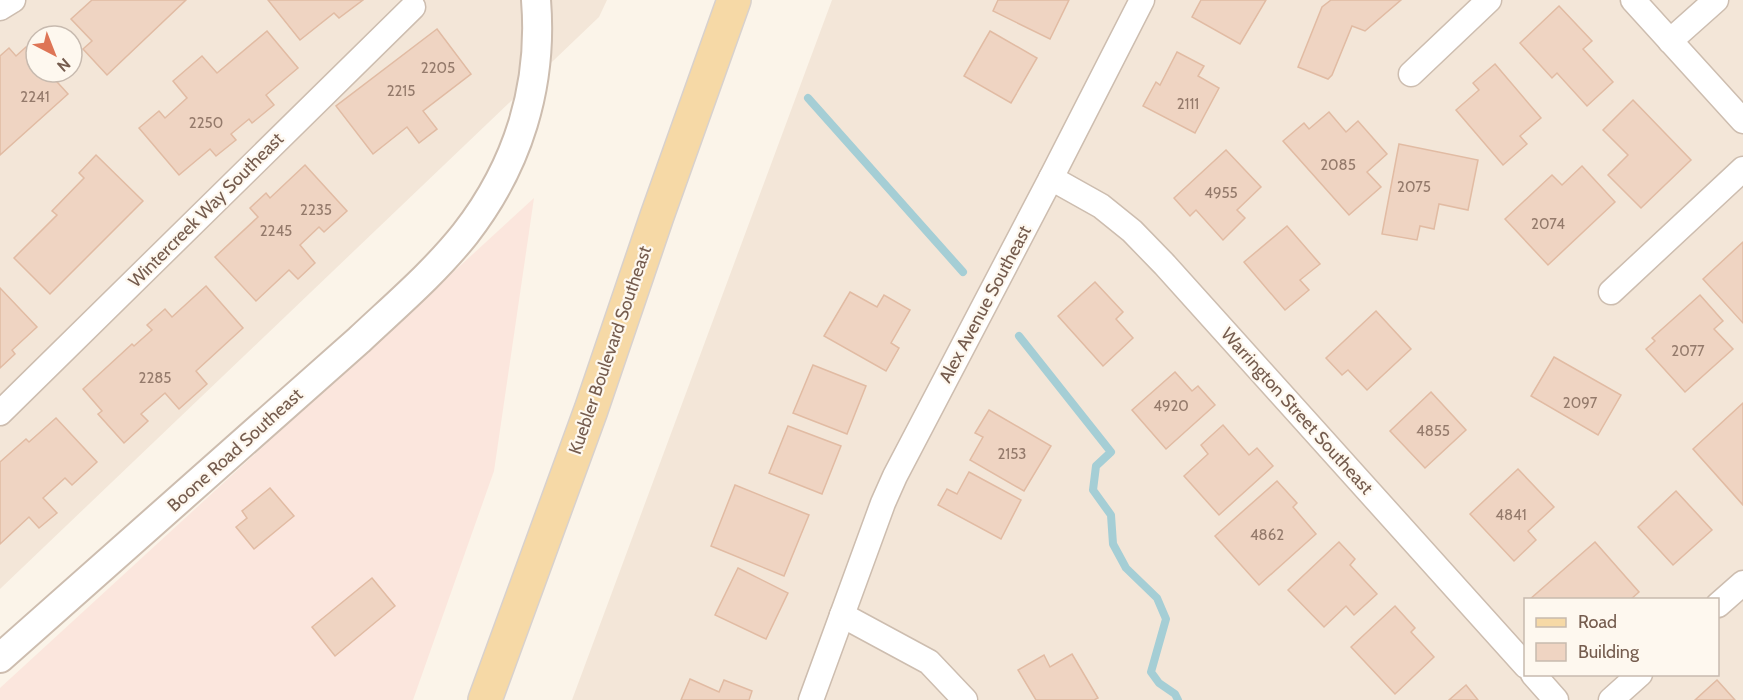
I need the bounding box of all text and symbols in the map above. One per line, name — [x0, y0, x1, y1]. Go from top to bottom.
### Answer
north arrow — [24, 24, 84, 84]
text: N — [53, 54, 74, 76]
house number: 2205 — [421, 59, 455, 77]
house number: 2215 — [387, 82, 415, 100]
house number: 2241 — [20, 88, 50, 106]
house number: 2111 — [1177, 95, 1199, 113]
house number: 2250 — [189, 114, 223, 132]
street label: Wintercreek Way Southeast — [124, 128, 288, 292]
house number: 2085 — [1320, 156, 1356, 174]
house number: 2075 — [1397, 178, 1431, 196]
house number: 4955 — [1204, 184, 1238, 202]
house number: 2235 — [300, 201, 332, 219]
house number: 2074 — [1531, 215, 1565, 233]
house number: 2245 — [260, 222, 292, 240]
street label: Alex Avenue Southeast — [934, 222, 1036, 386]
street label: Kuebler Boulevard Southeast — [564, 243, 656, 457]
street label: Warrington Street Southeast — [1216, 323, 1378, 499]
house number: 2077 — [1671, 342, 1705, 360]
house number: 2285 — [139, 369, 171, 387]
street label: Boone Road Southeast — [163, 384, 307, 516]
house number: 2097 — [1563, 394, 1598, 412]
house number: 4920 — [1153, 397, 1189, 415]
house number: 4855 — [1416, 422, 1450, 440]
house number: 2153 — [998, 445, 1026, 463]
house number: 4841 — [1495, 506, 1527, 524]
house number: 4862 — [1250, 526, 1284, 544]
legend — [1524, 598, 1719, 676]
text: Road — [1578, 611, 1617, 633]
text: Building — [1578, 641, 1640, 663]

